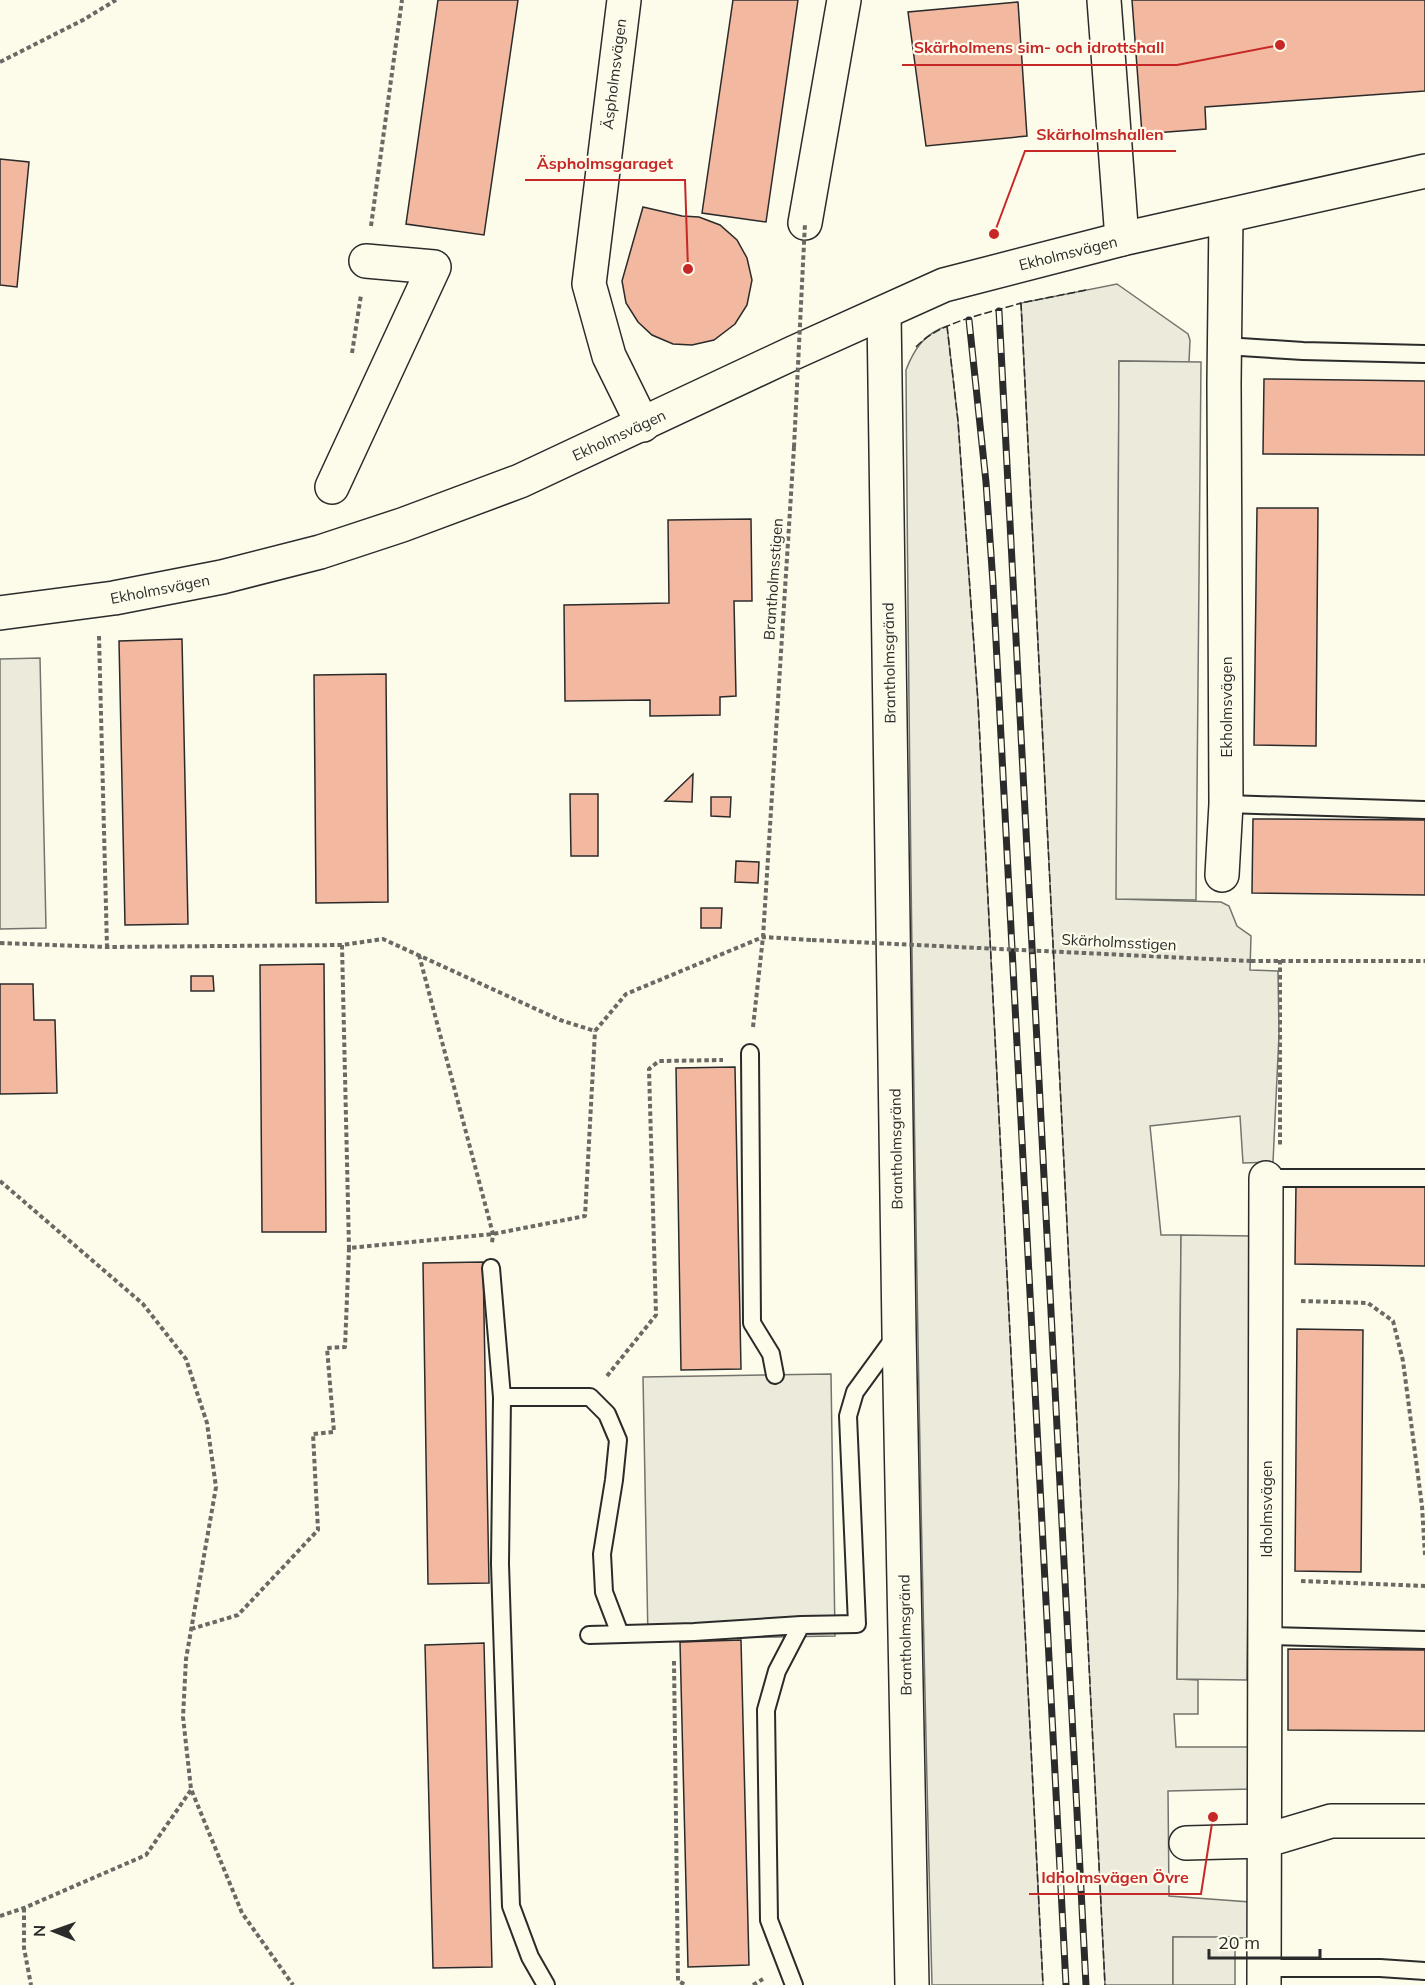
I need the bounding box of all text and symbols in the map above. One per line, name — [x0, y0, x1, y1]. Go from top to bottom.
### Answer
street label: Äspholmsvägen — [598, 17, 630, 131]
callout: Skärholmens sim- och idrottshall — [902, 31, 1177, 65]
text: Skärholmens sim- och idrottshall — [914, 37, 1164, 57]
callout: Skärholmshallen — [1025, 117, 1176, 151]
text: Skärholmshallen — [1036, 124, 1164, 144]
callout: Äspholmsgaraget — [525, 146, 685, 180]
text: Äspholmsgaraget — [537, 153, 673, 173]
street label: Ekholmsvägen — [1017, 232, 1119, 274]
street label: Ekholmsvägen — [569, 405, 669, 465]
street label: Brantholmsstigen — [759, 517, 787, 641]
street label: Ekholmsvägen — [109, 570, 211, 608]
street label: Brantholmsgränd — [878, 602, 900, 724]
street label: Ekholmsvägen — [1217, 657, 1236, 757]
street label: Skärholmsstigen — [1061, 929, 1177, 955]
street label: Brantholmsgränd — [885, 1088, 907, 1210]
street label: Idholmsvägen — [1257, 1460, 1276, 1558]
street label: Brantholmsgränd — [894, 1574, 916, 1696]
callout: Idholmsvägen Övre — [1029, 1860, 1201, 1894]
text: Idholmsvägen Övre — [1041, 1867, 1189, 1887]
north arrow — [24, 1901, 84, 1961]
scale bar — [1209, 1922, 1320, 1960]
text: N — [29, 1925, 49, 1937]
text: 20 m — [1218, 1931, 1260, 1954]

